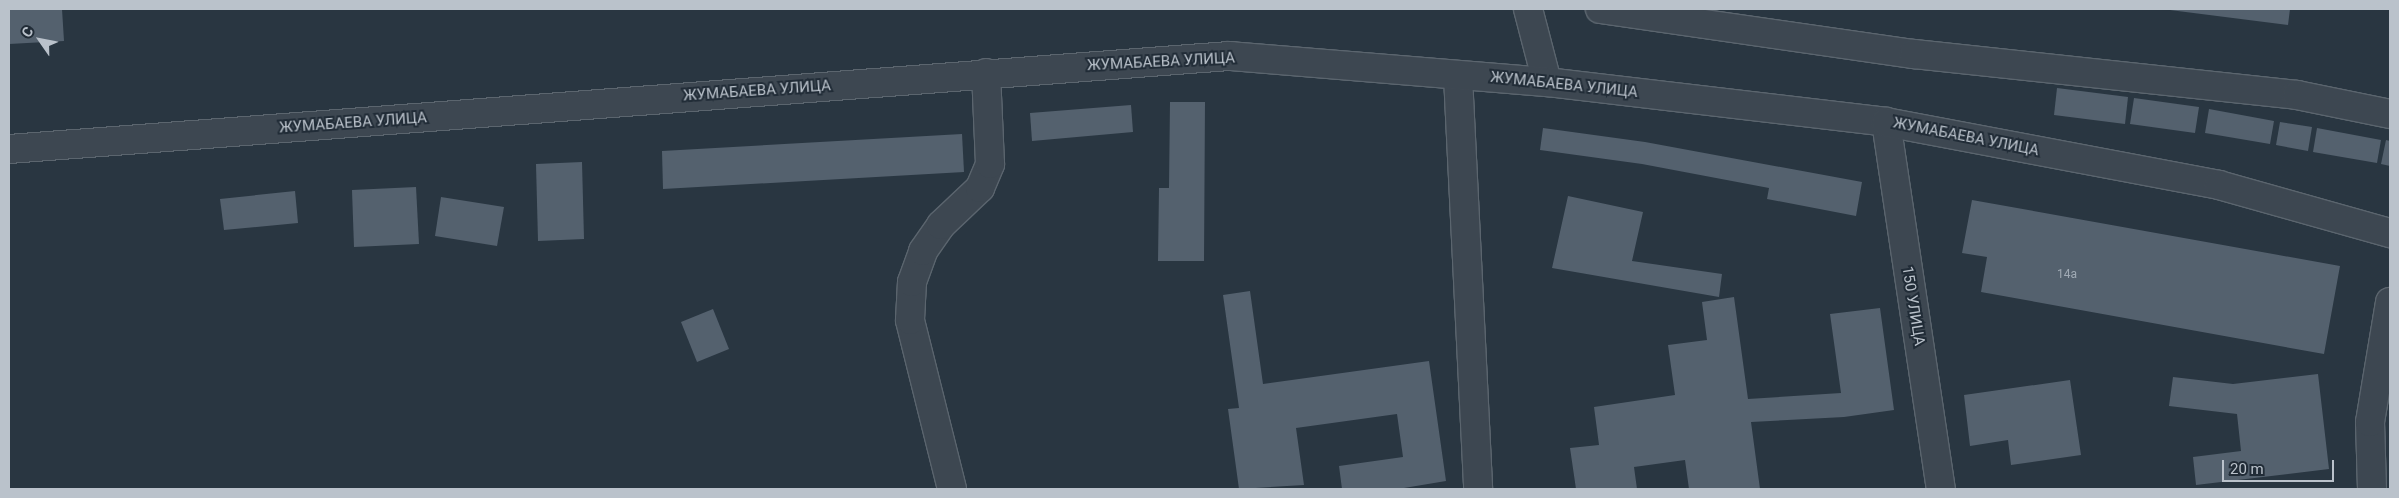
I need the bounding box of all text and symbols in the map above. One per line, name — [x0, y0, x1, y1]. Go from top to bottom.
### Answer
north arrow — [15, 15, 65, 65]
text: С — [18, 24, 37, 40]
street label: ЖУМАБАЕВА УЛИЦА — [1087, 49, 1235, 75]
street label: ЖУМАБАЕВА УЛИЦА — [1490, 68, 1638, 102]
street label: ЖУМАБАЕВА УЛИЦА — [683, 77, 831, 105]
street label: ЖУМАБАЕВА УЛИЦА — [279, 109, 427, 137]
street label: ЖУМАБАЕВА УЛИЦА — [1892, 114, 2040, 160]
street label: 150 УЛИЦА — [1898, 265, 1928, 347]
house number: 14а — [2057, 268, 2077, 282]
scale bar — [2224, 450, 2336, 482]
text: 20 m — [2230, 460, 2264, 478]

